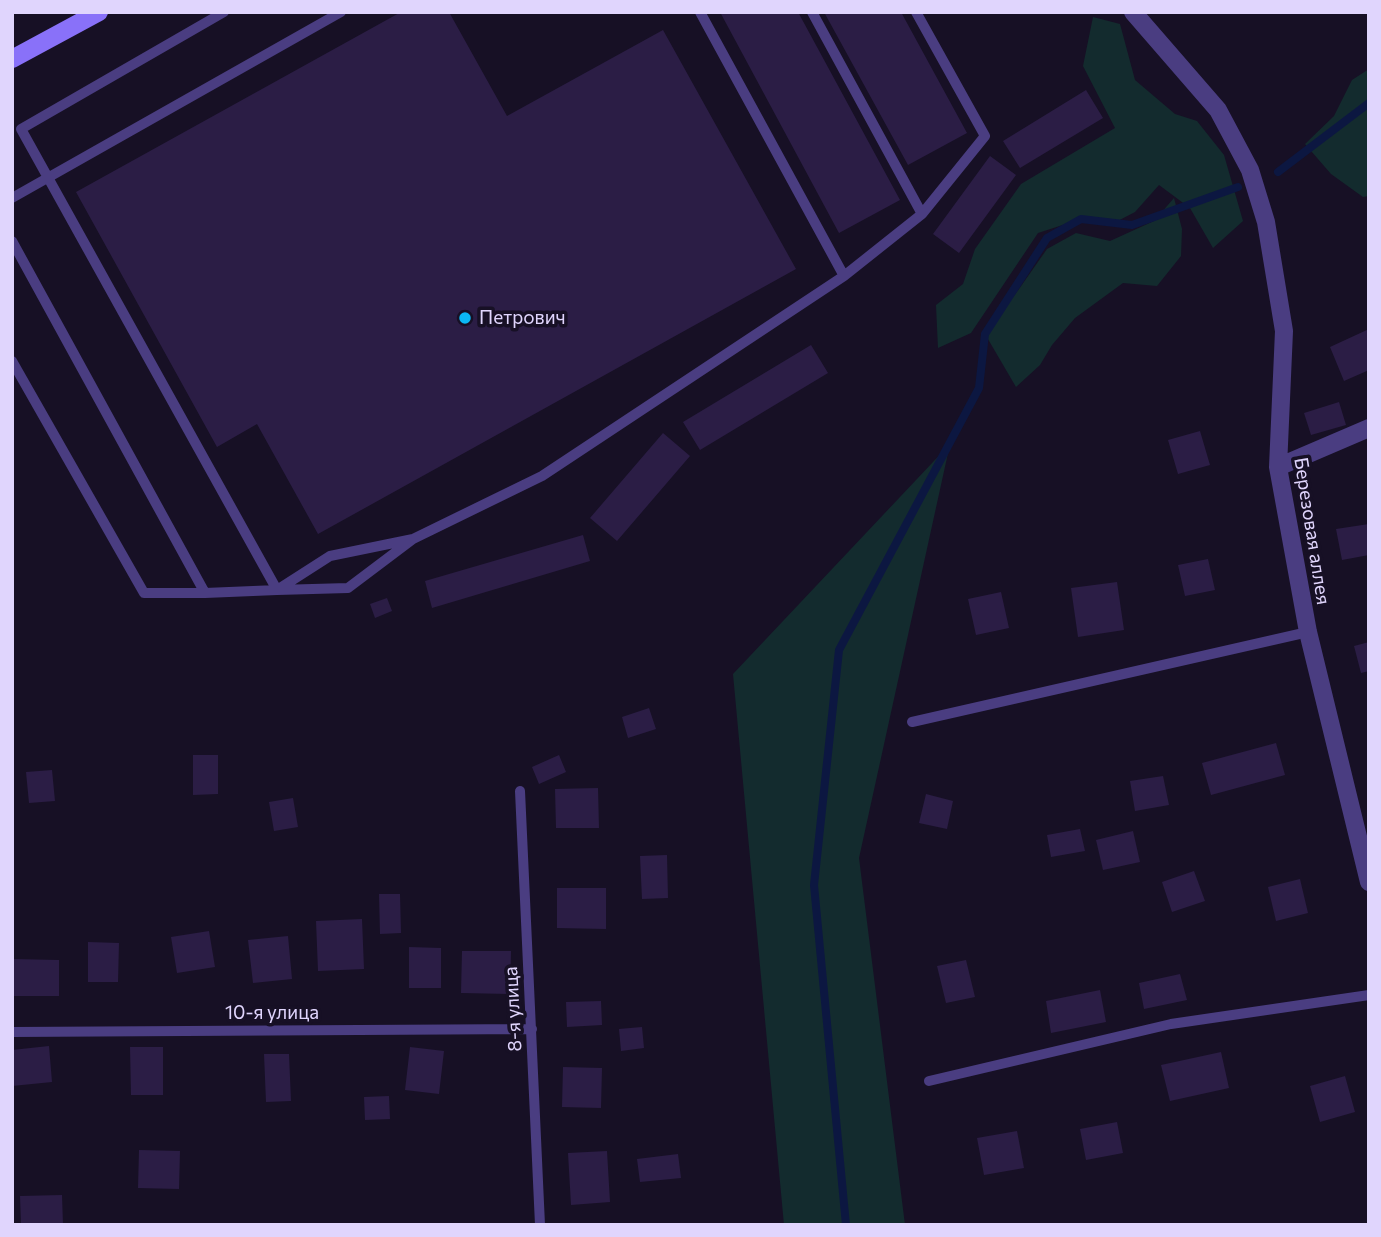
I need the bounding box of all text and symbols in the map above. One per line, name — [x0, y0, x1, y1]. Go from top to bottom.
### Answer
place label: Петрович — [479, 307, 566, 329]
marker: Петрович — [457, 310, 473, 326]
street label: Березовая аллея — [1289, 456, 1335, 606]
street label: 8-я улица — [499, 966, 527, 1052]
street label: 10-я улица — [225, 1002, 319, 1024]

